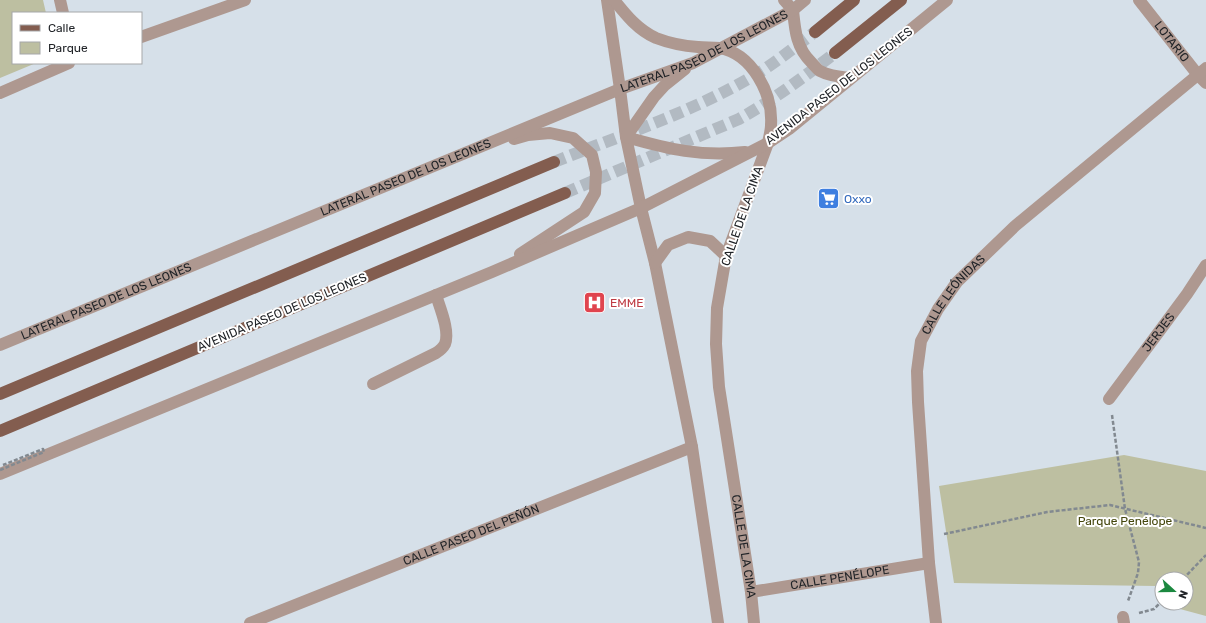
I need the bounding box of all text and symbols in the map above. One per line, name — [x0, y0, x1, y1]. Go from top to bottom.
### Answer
street label: LATERAL PASEO DE LOS LEONES — [618, 7, 790, 95]
legend — [12, 12, 142, 64]
street label: LOTARIO — [1151, 18, 1192, 65]
text: Calle — [48, 21, 75, 35]
street label: AVENIDA PASEO DE LOS LEONES — [763, 24, 915, 148]
text: Parque — [48, 41, 88, 55]
street label: LATERAL PASEO DE LOS LEONES — [318, 136, 493, 219]
street label: CALLE DE LA CIMA — [718, 164, 766, 268]
supermarket icon: Oxxo — [815, 186, 841, 212]
place label: Oxxo — [844, 192, 872, 206]
street label: CALLE LEÓNIDAS — [919, 252, 988, 337]
street label: LATERAL PASEO DE LOS LEONES — [19, 260, 194, 343]
street label: AVENIDA PASEO DE LOS LEONES — [195, 270, 369, 354]
hospital icon: EMME — [581, 290, 607, 316]
place label: EMME — [610, 296, 644, 310]
street label: JERJES — [1139, 310, 1178, 355]
street label: CALLE DE LA CIMA — [729, 494, 759, 599]
street label: CALLE PASEO DEL PEÑÓN — [401, 502, 541, 568]
park label: Parque Penélope — [1078, 514, 1173, 528]
street label: CALLE PENÉLOPE — [789, 563, 890, 592]
north arrow — [1154, 571, 1194, 611]
text: N — [1175, 588, 1190, 601]

